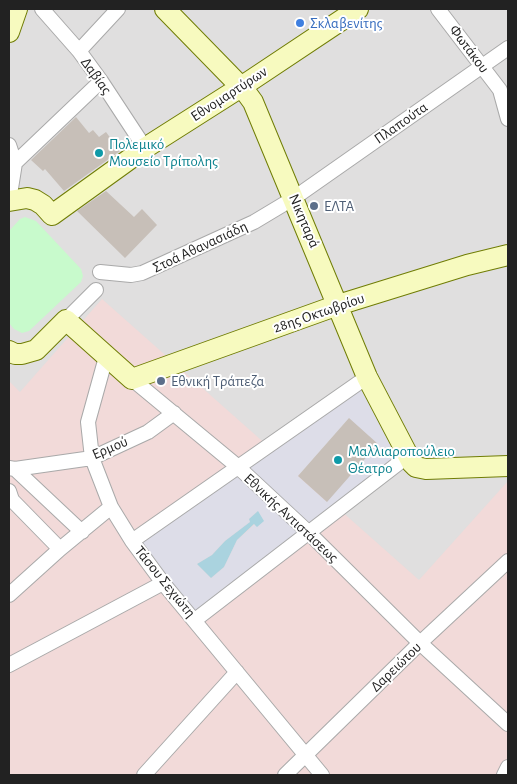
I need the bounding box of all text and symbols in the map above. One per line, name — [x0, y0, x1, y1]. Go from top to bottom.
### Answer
place label: Σκλαβενίτης — [310, 14, 383, 32]
marker: Σκλαβενίτης — [294, 17, 306, 29]
street label: Φωτάκου — [445, 21, 493, 77]
street label: Δαβίας — [77, 54, 115, 98]
street label: Εθνομαρτύρων — [187, 63, 271, 125]
street label: Πλαπούτα — [371, 98, 431, 148]
place label: Πολεμικό Μουσείο Τρίπολης — [109, 135, 218, 170]
marker: Πολεμικό Μουσείο Τρίπολης — [93, 147, 105, 159]
street label: Νικηταρά — [285, 191, 323, 251]
place label: ΕΛΤΑ — [324, 197, 354, 215]
marker: ΕΛΤΑ — [308, 200, 320, 212]
street label: Στοά Αθανασιάδη — [150, 217, 250, 277]
street label: 28ης Οκτωβρίου — [271, 289, 367, 337]
place label: Εθνική Τράπεζα — [171, 372, 264, 390]
marker: Εθνική Τράπεζα — [155, 375, 167, 387]
street label: Ερμού — [89, 432, 131, 464]
place label: Μαλλιαροπούλειο Θέατρο — [348, 442, 455, 477]
marker: Μαλλιαροπούλειο Θέατρο — [332, 454, 344, 466]
street label: Εθνικής Αντιστάσεως — [240, 470, 342, 566]
street label: Τάσου Σεχιώτη — [131, 543, 199, 621]
street label: Δαρειώτου — [367, 638, 425, 696]

